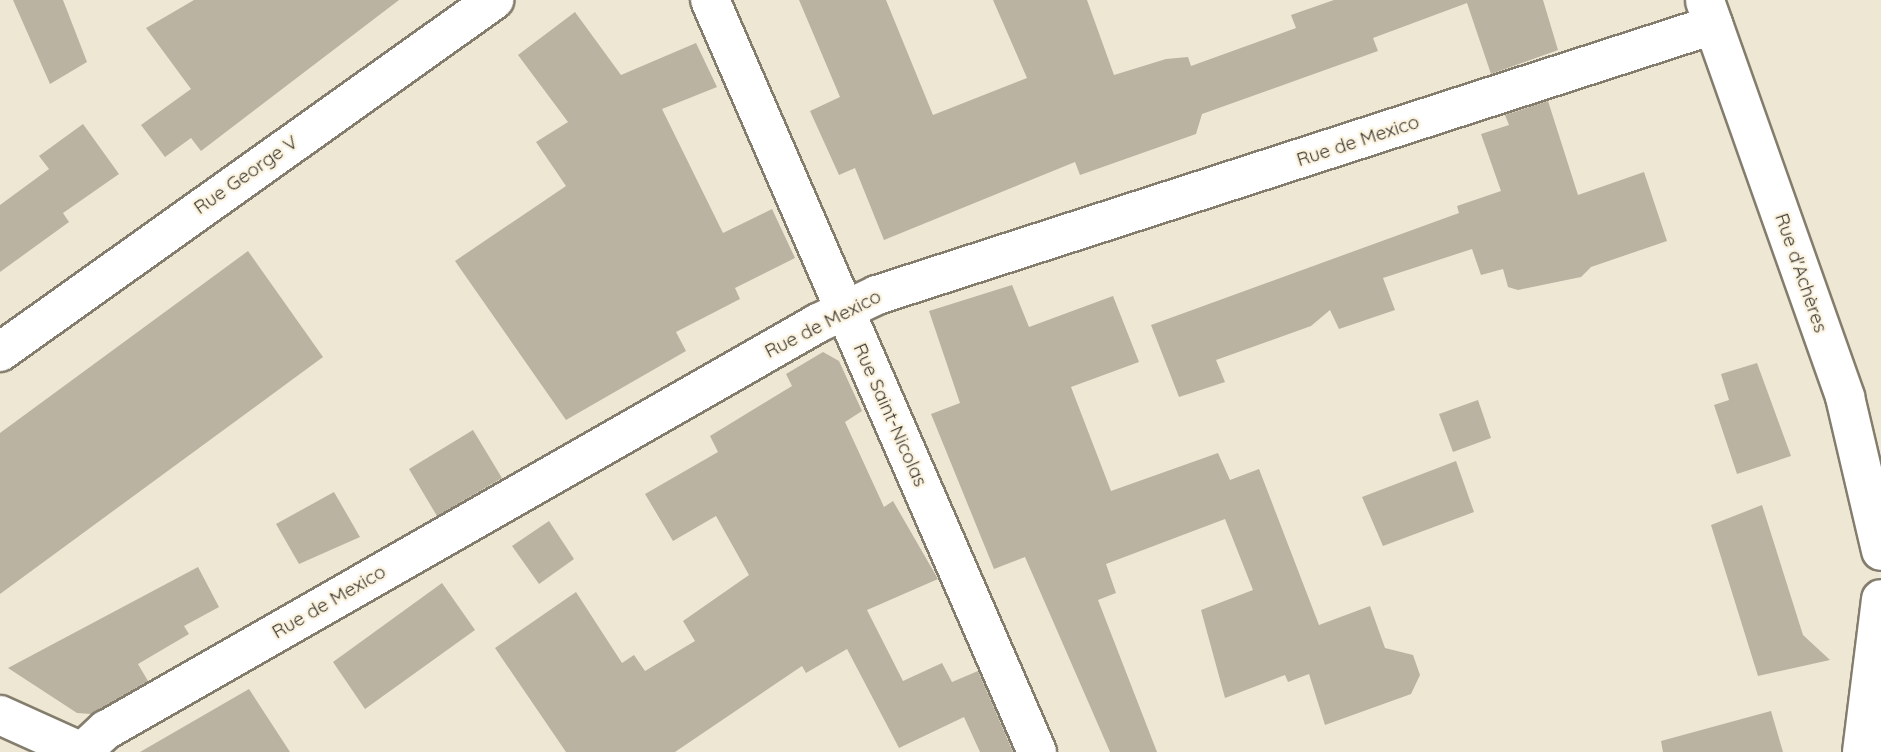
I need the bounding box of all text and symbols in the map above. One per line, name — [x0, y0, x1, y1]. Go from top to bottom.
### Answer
street label: Rue de Mexico — [1294, 110, 1422, 172]
street label: Rue George V — [190, 131, 302, 219]
street label: Rue d'Achères — [1770, 210, 1832, 336]
street label: Rue de Mexico — [761, 285, 885, 363]
street label: Rue Saint-Nicolas — [848, 340, 932, 490]
street label: Rue de Mexico — [268, 560, 390, 644]

